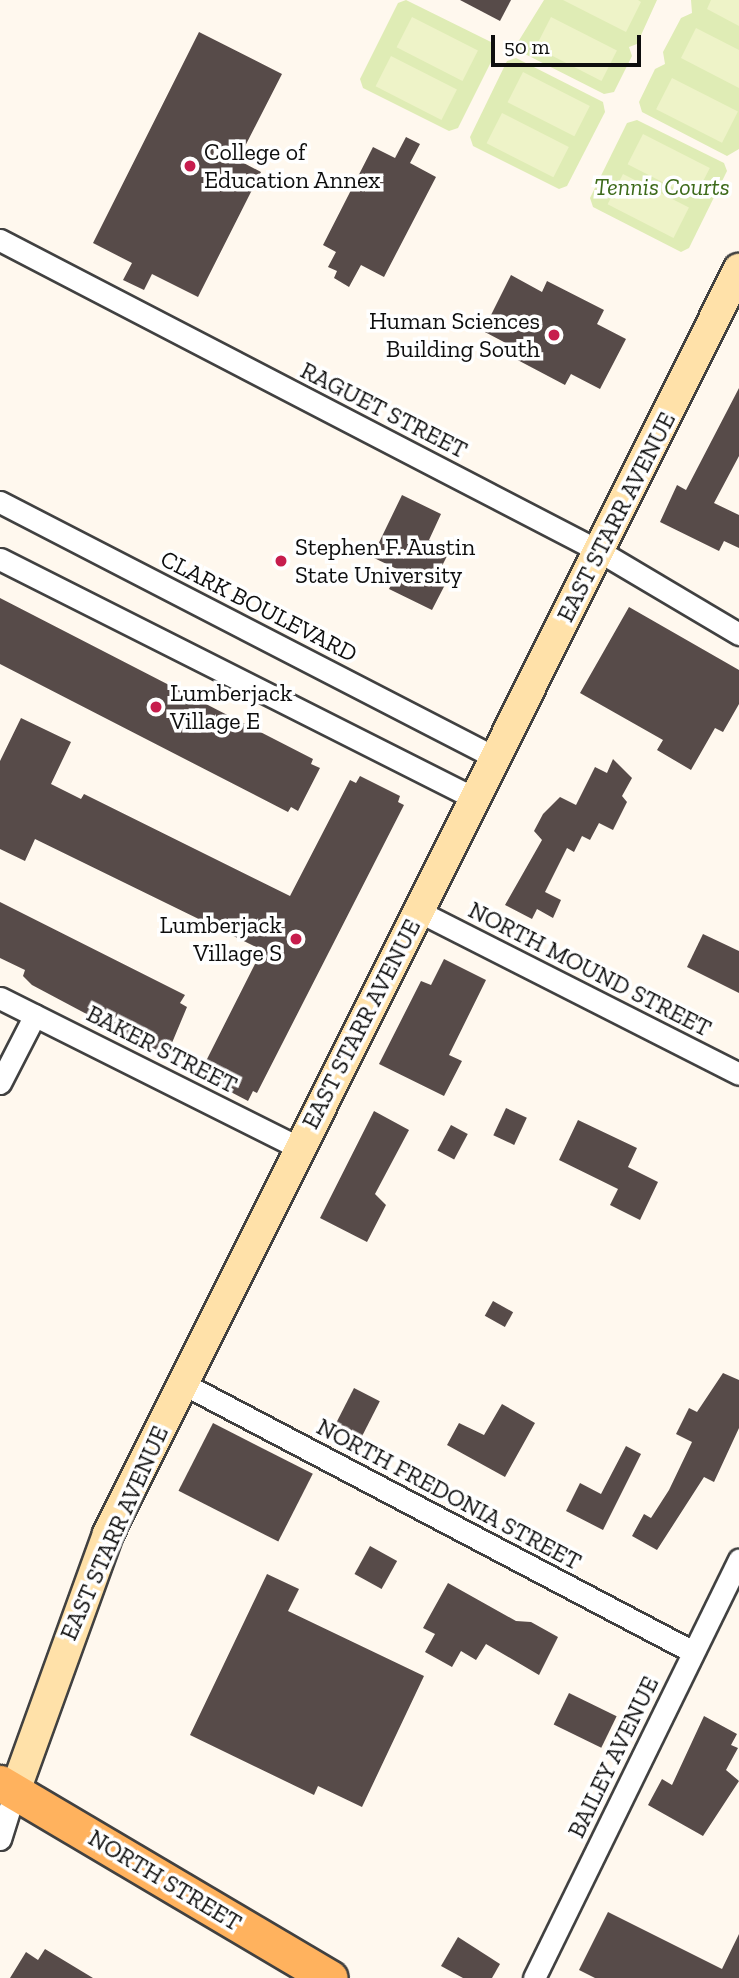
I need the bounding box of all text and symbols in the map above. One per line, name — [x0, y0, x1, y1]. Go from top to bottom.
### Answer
scale bar — [494, 21, 644, 65]
text: 50 m — [504, 34, 550, 59]
place label: College of Education Annex — [204, 138, 381, 194]
marker: College of Education Annex — [182, 158, 198, 174]
park label: Tennis Courts — [594, 173, 730, 201]
place label: Human Sciences Building South — [369, 307, 540, 363]
marker: Human Sciences Building South — [546, 327, 562, 343]
street label: RAGUET STREET — [296, 355, 472, 465]
street label: EAST STARR AVENUE — [550, 407, 682, 627]
place label: Stephen F. Austin State University — [295, 533, 476, 589]
street label: CLARK BOULEVARD — [156, 544, 362, 668]
marker: Stephen F. Austin State University — [273, 553, 289, 569]
place label: Lumberjack Village E — [170, 679, 292, 735]
marker: Lumberjack Village E — [148, 699, 164, 715]
street label: NORTH MOUND STREET — [464, 895, 716, 1043]
place label: Lumberjack Village S — [160, 911, 282, 967]
street label: EAST STARR AVENUE — [295, 914, 427, 1134]
marker: Lumberjack Village S — [288, 931, 304, 947]
street label: BAKER STREET — [82, 999, 242, 1099]
street label: NORTH FREDONIA STREET — [312, 1412, 586, 1576]
street label: EAST STARR AVENUE — [54, 1421, 174, 1645]
street label: BAILEY AVENUE — [561, 1671, 665, 1843]
street label: NORTH STREET — [83, 1823, 247, 1937]

